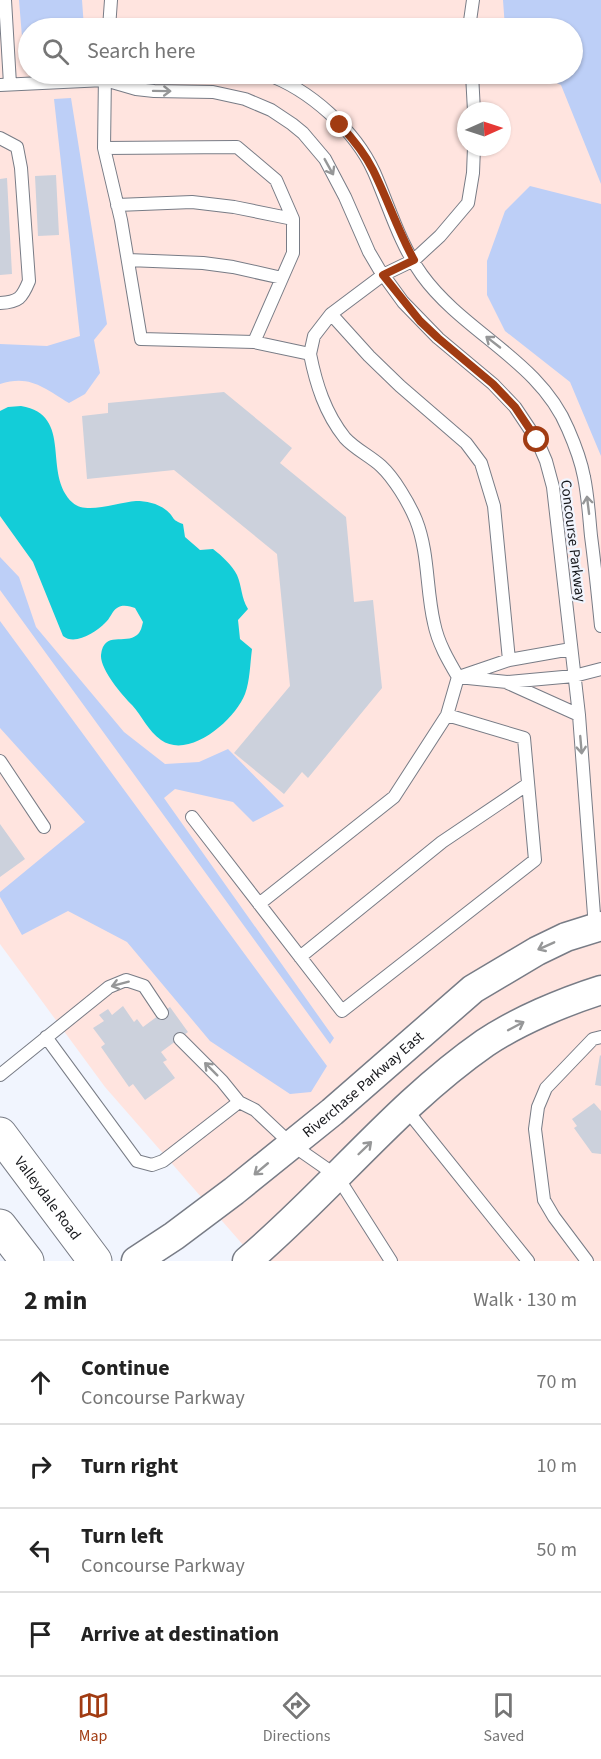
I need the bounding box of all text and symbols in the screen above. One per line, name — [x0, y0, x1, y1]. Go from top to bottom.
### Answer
search box — [18, 18, 583, 84]
icon: search — [39, 35, 72, 68]
text: Search here — [87, 35, 195, 67]
one-way arrow — [151, 85, 171, 96]
north arrow — [457, 102, 511, 156]
route end — [326, 111, 352, 137]
one-way arrow — [323, 158, 335, 175]
one-way arrow — [485, 336, 501, 349]
route start — [523, 426, 549, 452]
street label: Concourse Parkway — [555, 479, 591, 603]
one-way arrow — [582, 496, 593, 516]
one-way arrow — [576, 734, 587, 754]
one-way arrow — [538, 941, 556, 953]
one-way arrow — [111, 979, 130, 990]
one-way arrow — [507, 1020, 524, 1032]
street label: Riverchase Parkway East — [298, 1026, 428, 1142]
one-way arrow — [203, 1062, 218, 1077]
one-way arrow — [358, 1141, 373, 1156]
street label: Valleydale Road — [10, 1152, 86, 1244]
one-way arrow — [253, 1162, 269, 1175]
text: 2 min — [24, 1282, 87, 1319]
text: Walk · 130 m — [473, 1286, 577, 1314]
text: Continue — [81, 1352, 170, 1384]
icon: ahead — [24, 1366, 57, 1399]
text: 70 m — [537, 1368, 577, 1396]
text: Concourse Parkway — [81, 1384, 245, 1412]
icon: right — [24, 1450, 57, 1483]
text: Turn right — [81, 1450, 178, 1482]
text: 10 m — [537, 1452, 577, 1480]
text: Turn left — [81, 1520, 163, 1552]
icon: left — [24, 1534, 57, 1567]
text: 50 m — [537, 1536, 577, 1564]
text: Concourse Parkway — [81, 1552, 245, 1580]
icon: arrive — [24, 1618, 57, 1651]
text: Arrive at destination — [81, 1618, 279, 1650]
tab: Map — [77, 1689, 110, 1747]
tab: Directions — [263, 1689, 330, 1747]
tab: Saved — [484, 1689, 524, 1747]

